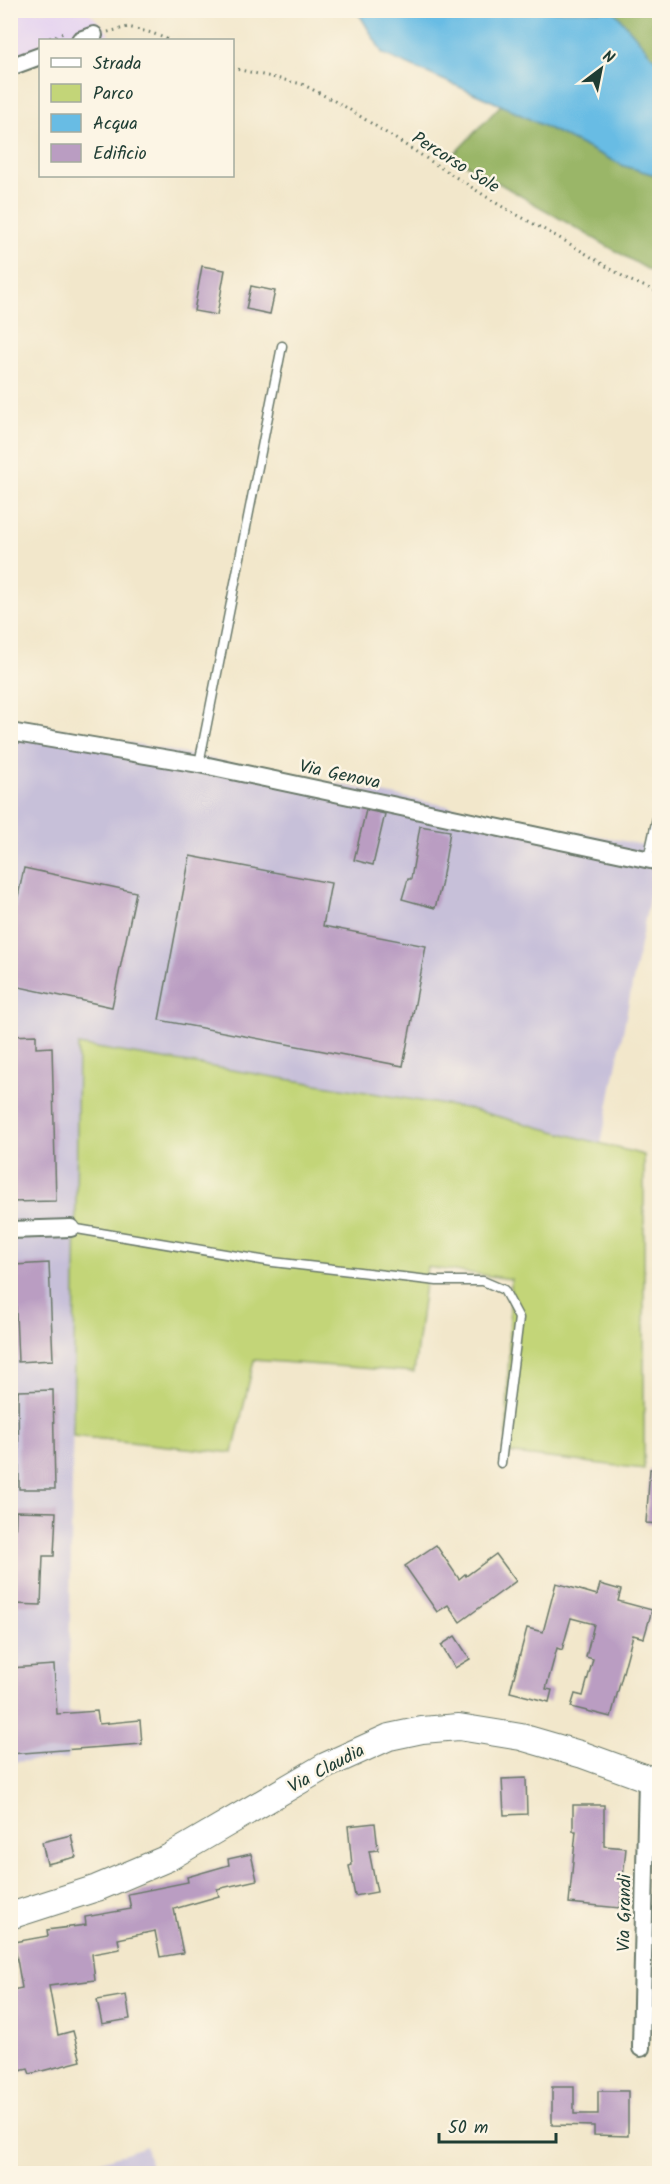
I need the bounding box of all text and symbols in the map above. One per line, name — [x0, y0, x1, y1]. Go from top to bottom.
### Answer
legend — [39, 39, 234, 177]
north arrow — [571, 39, 631, 99]
text: N — [597, 44, 619, 71]
text: Strada — [93, 50, 141, 79]
text: Parco — [93, 80, 133, 109]
text: Acqua — [93, 110, 138, 139]
street label: Percorso Sole — [405, 125, 505, 202]
text: Edificio — [93, 140, 147, 169]
street label: Via Genova — [296, 753, 383, 798]
street label: Via Claudia — [283, 1737, 370, 1802]
street label: Via Grandi — [610, 1873, 641, 1952]
scale bar — [439, 2106, 556, 2144]
text: 50 m — [448, 2114, 488, 2143]

